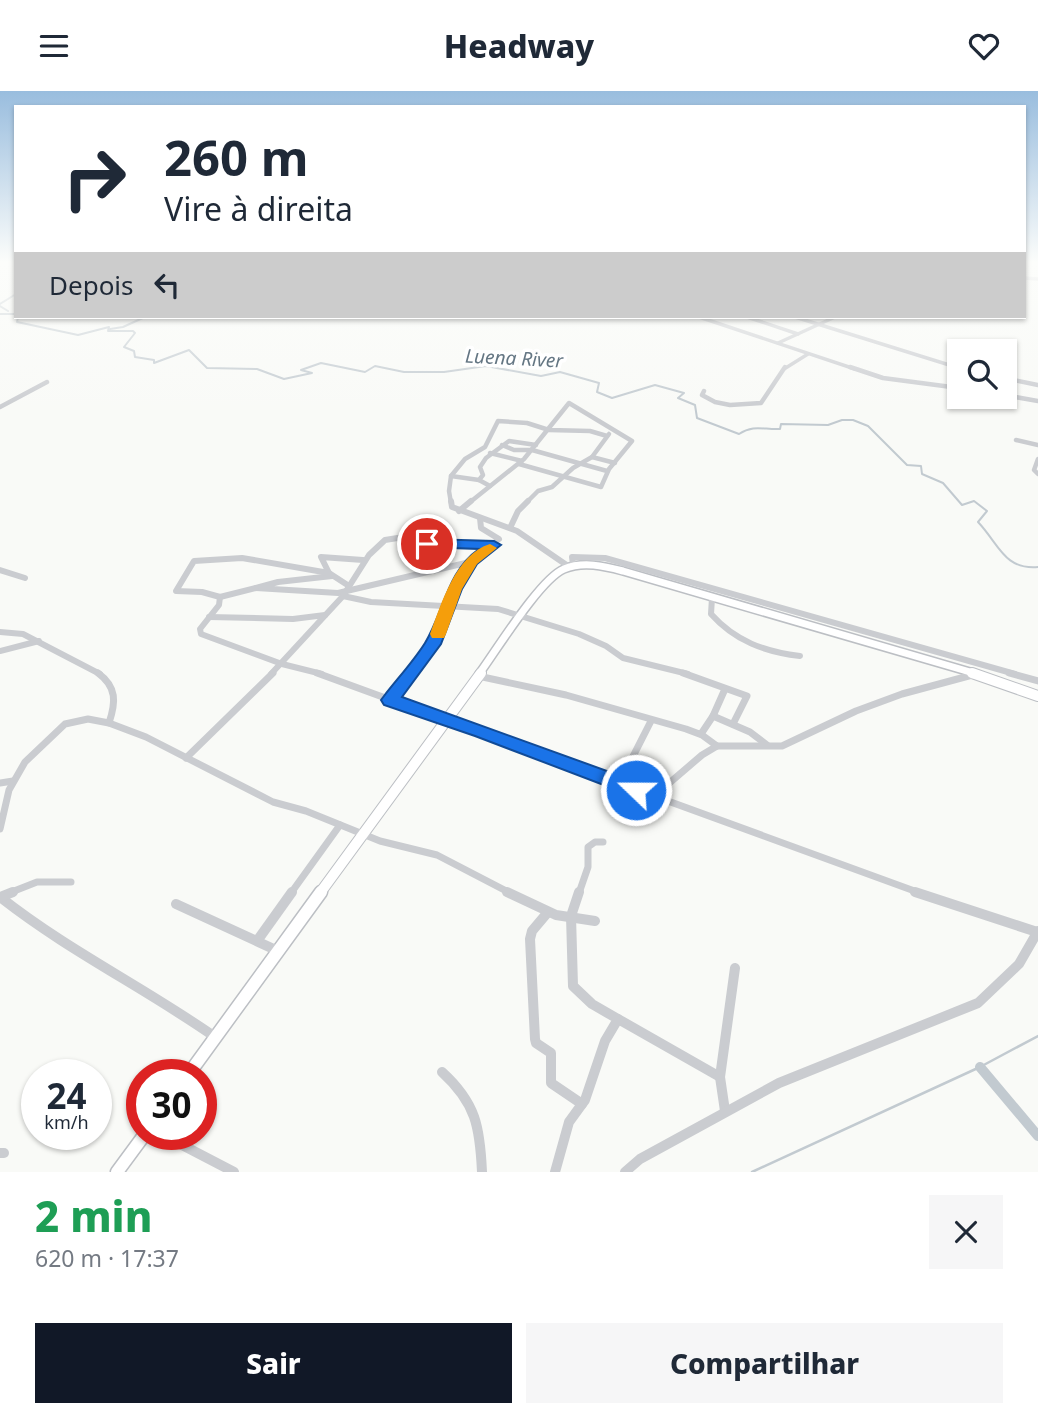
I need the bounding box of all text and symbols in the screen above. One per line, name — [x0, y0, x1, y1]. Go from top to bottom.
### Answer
text: Headway — [444, 24, 594, 67]
icon: menu — [35, 27, 73, 65]
icon: heart — [965, 27, 1003, 65]
text: 260 m — [164, 124, 309, 190]
icon: right — [49, 133, 140, 224]
text: Vire à direita — [164, 187, 353, 230]
icon: left — [148, 266, 186, 304]
text: Depois — [49, 267, 134, 303]
map controls — [947, 339, 1017, 409]
button: search — [947, 339, 1017, 409]
water label: Luena River — [464, 342, 565, 374]
pin — [397, 514, 457, 574]
icon: arrive — [408, 525, 446, 563]
position arrow — [599, 753, 673, 827]
speed limit sign: 30 — [126, 1059, 217, 1150]
text: 24 — [46, 1072, 87, 1119]
text: km/h — [44, 1110, 89, 1134]
text: 2 min — [35, 1187, 152, 1244]
button: close — [929, 1195, 1003, 1269]
text: 620 m · 17:37 — [35, 1242, 179, 1274]
button: Sair — [35, 1323, 512, 1403]
button: Compartilhar — [526, 1323, 1003, 1403]

